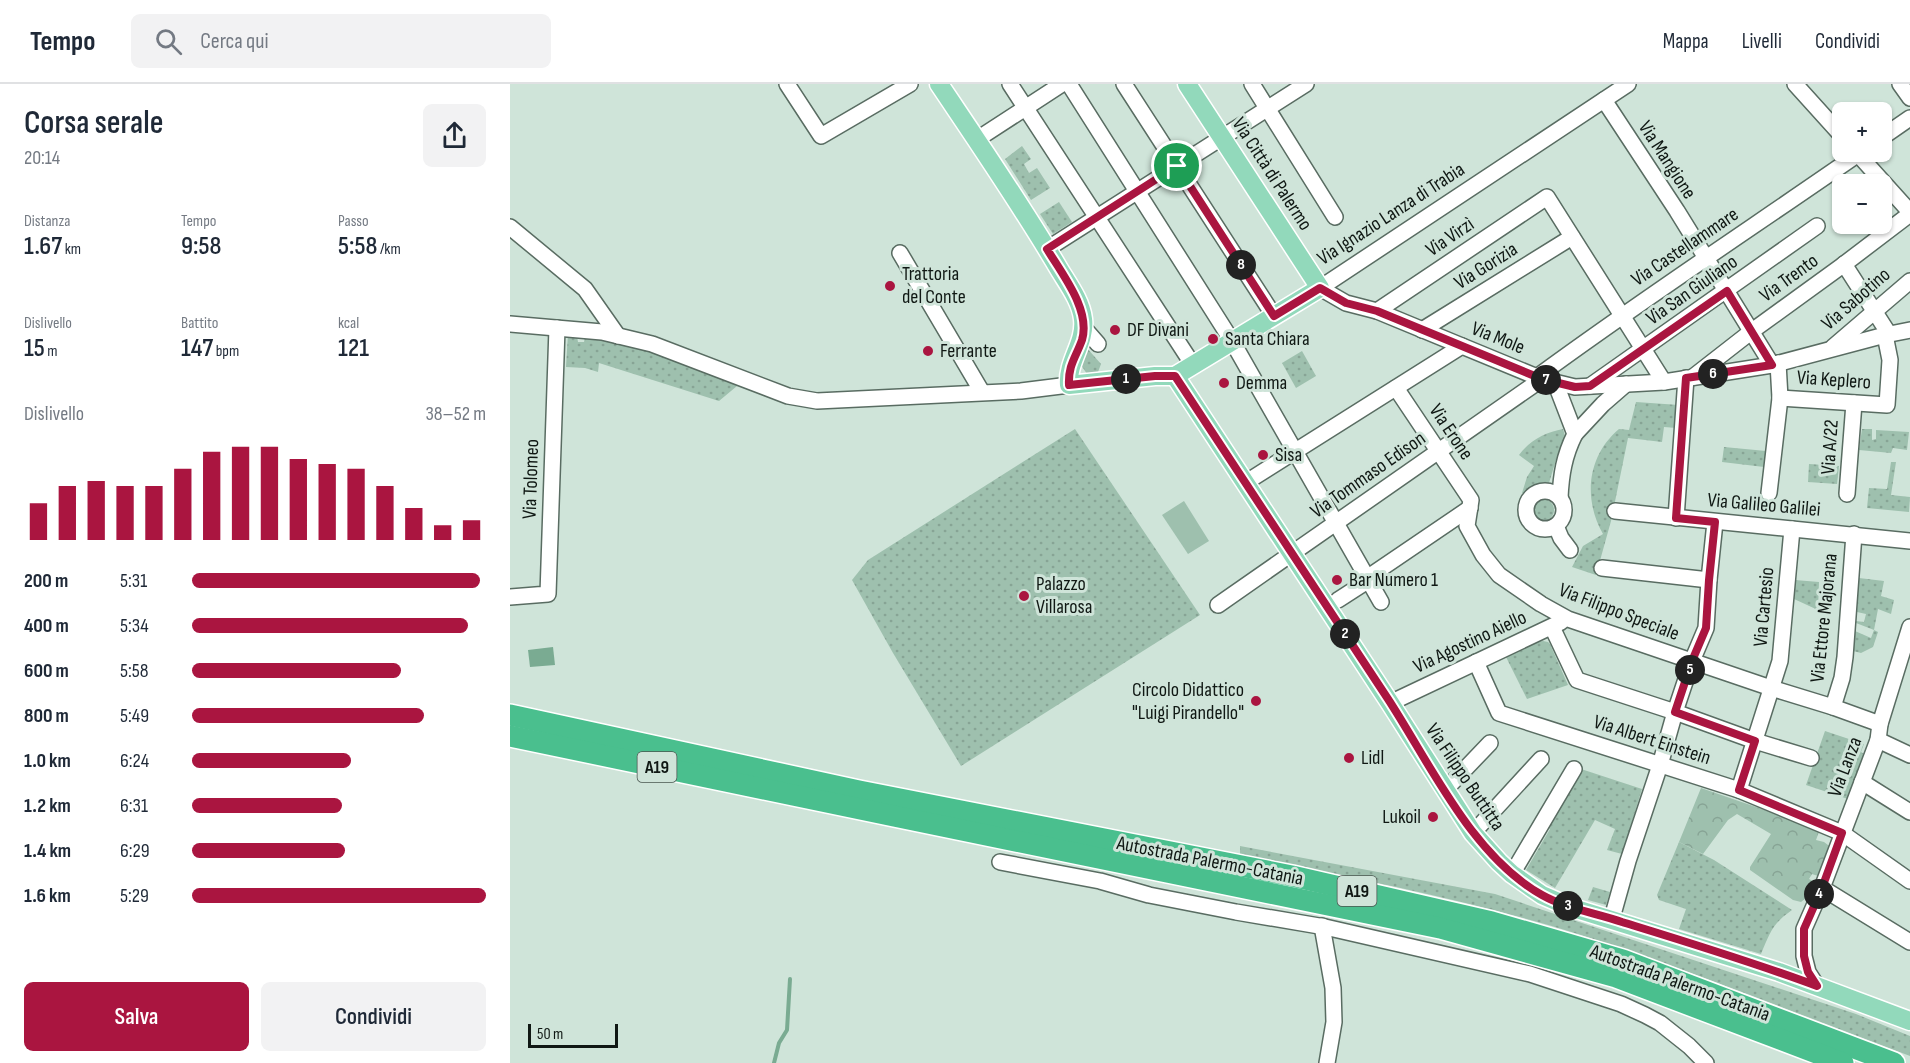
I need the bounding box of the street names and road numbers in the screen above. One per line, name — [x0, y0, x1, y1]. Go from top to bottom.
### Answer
street label: Via Città di Palermo — [1227, 113, 1317, 235]
street label: Via Mangione — [1633, 116, 1701, 204]
street label: Via Ignazio Lanza di Trabia — [1313, 157, 1469, 271]
street label: Via Castellammare — [1627, 202, 1743, 292]
street label: Via Virzì — [1421, 212, 1479, 262]
street label: Via Gorizia — [1450, 237, 1522, 295]
street label: Via Trento — [1755, 249, 1823, 307]
street label: Via San Giuliano — [1642, 250, 1742, 330]
street label: Via Sabotino — [1817, 263, 1895, 335]
street label: Via Mole — [1468, 316, 1528, 360]
street label: Via Keplero — [1796, 365, 1872, 395]
street label: Via Erone — [1424, 400, 1478, 464]
street label: Via A/22 — [1816, 419, 1844, 475]
street label: Via Tommaso Edison — [1306, 426, 1430, 524]
street label: Via Tolomeo — [518, 439, 544, 519]
street label: Via Galileo Galilei — [1707, 488, 1821, 522]
street label: Via Ettore Majorana — [1805, 552, 1843, 684]
street label: Via Cartesio — [1749, 566, 1779, 648]
street label: Via Filippo Speciale — [1555, 578, 1683, 646]
street label: Via Agostino Aiello — [1410, 605, 1530, 679]
street label: Via Albert Einstein — [1590, 710, 1714, 770]
street label: Via Filippo Buttitta — [1420, 719, 1510, 835]
street label: Via Lanza — [1823, 734, 1867, 800]
road number: A19 — [638, 752, 676, 782]
street label: Autostrada Palermo-Catania — [1114, 831, 1305, 891]
road number: A19 — [1338, 876, 1376, 906]
street label: Autostrada Palermo-Catania — [1586, 939, 1773, 1027]

